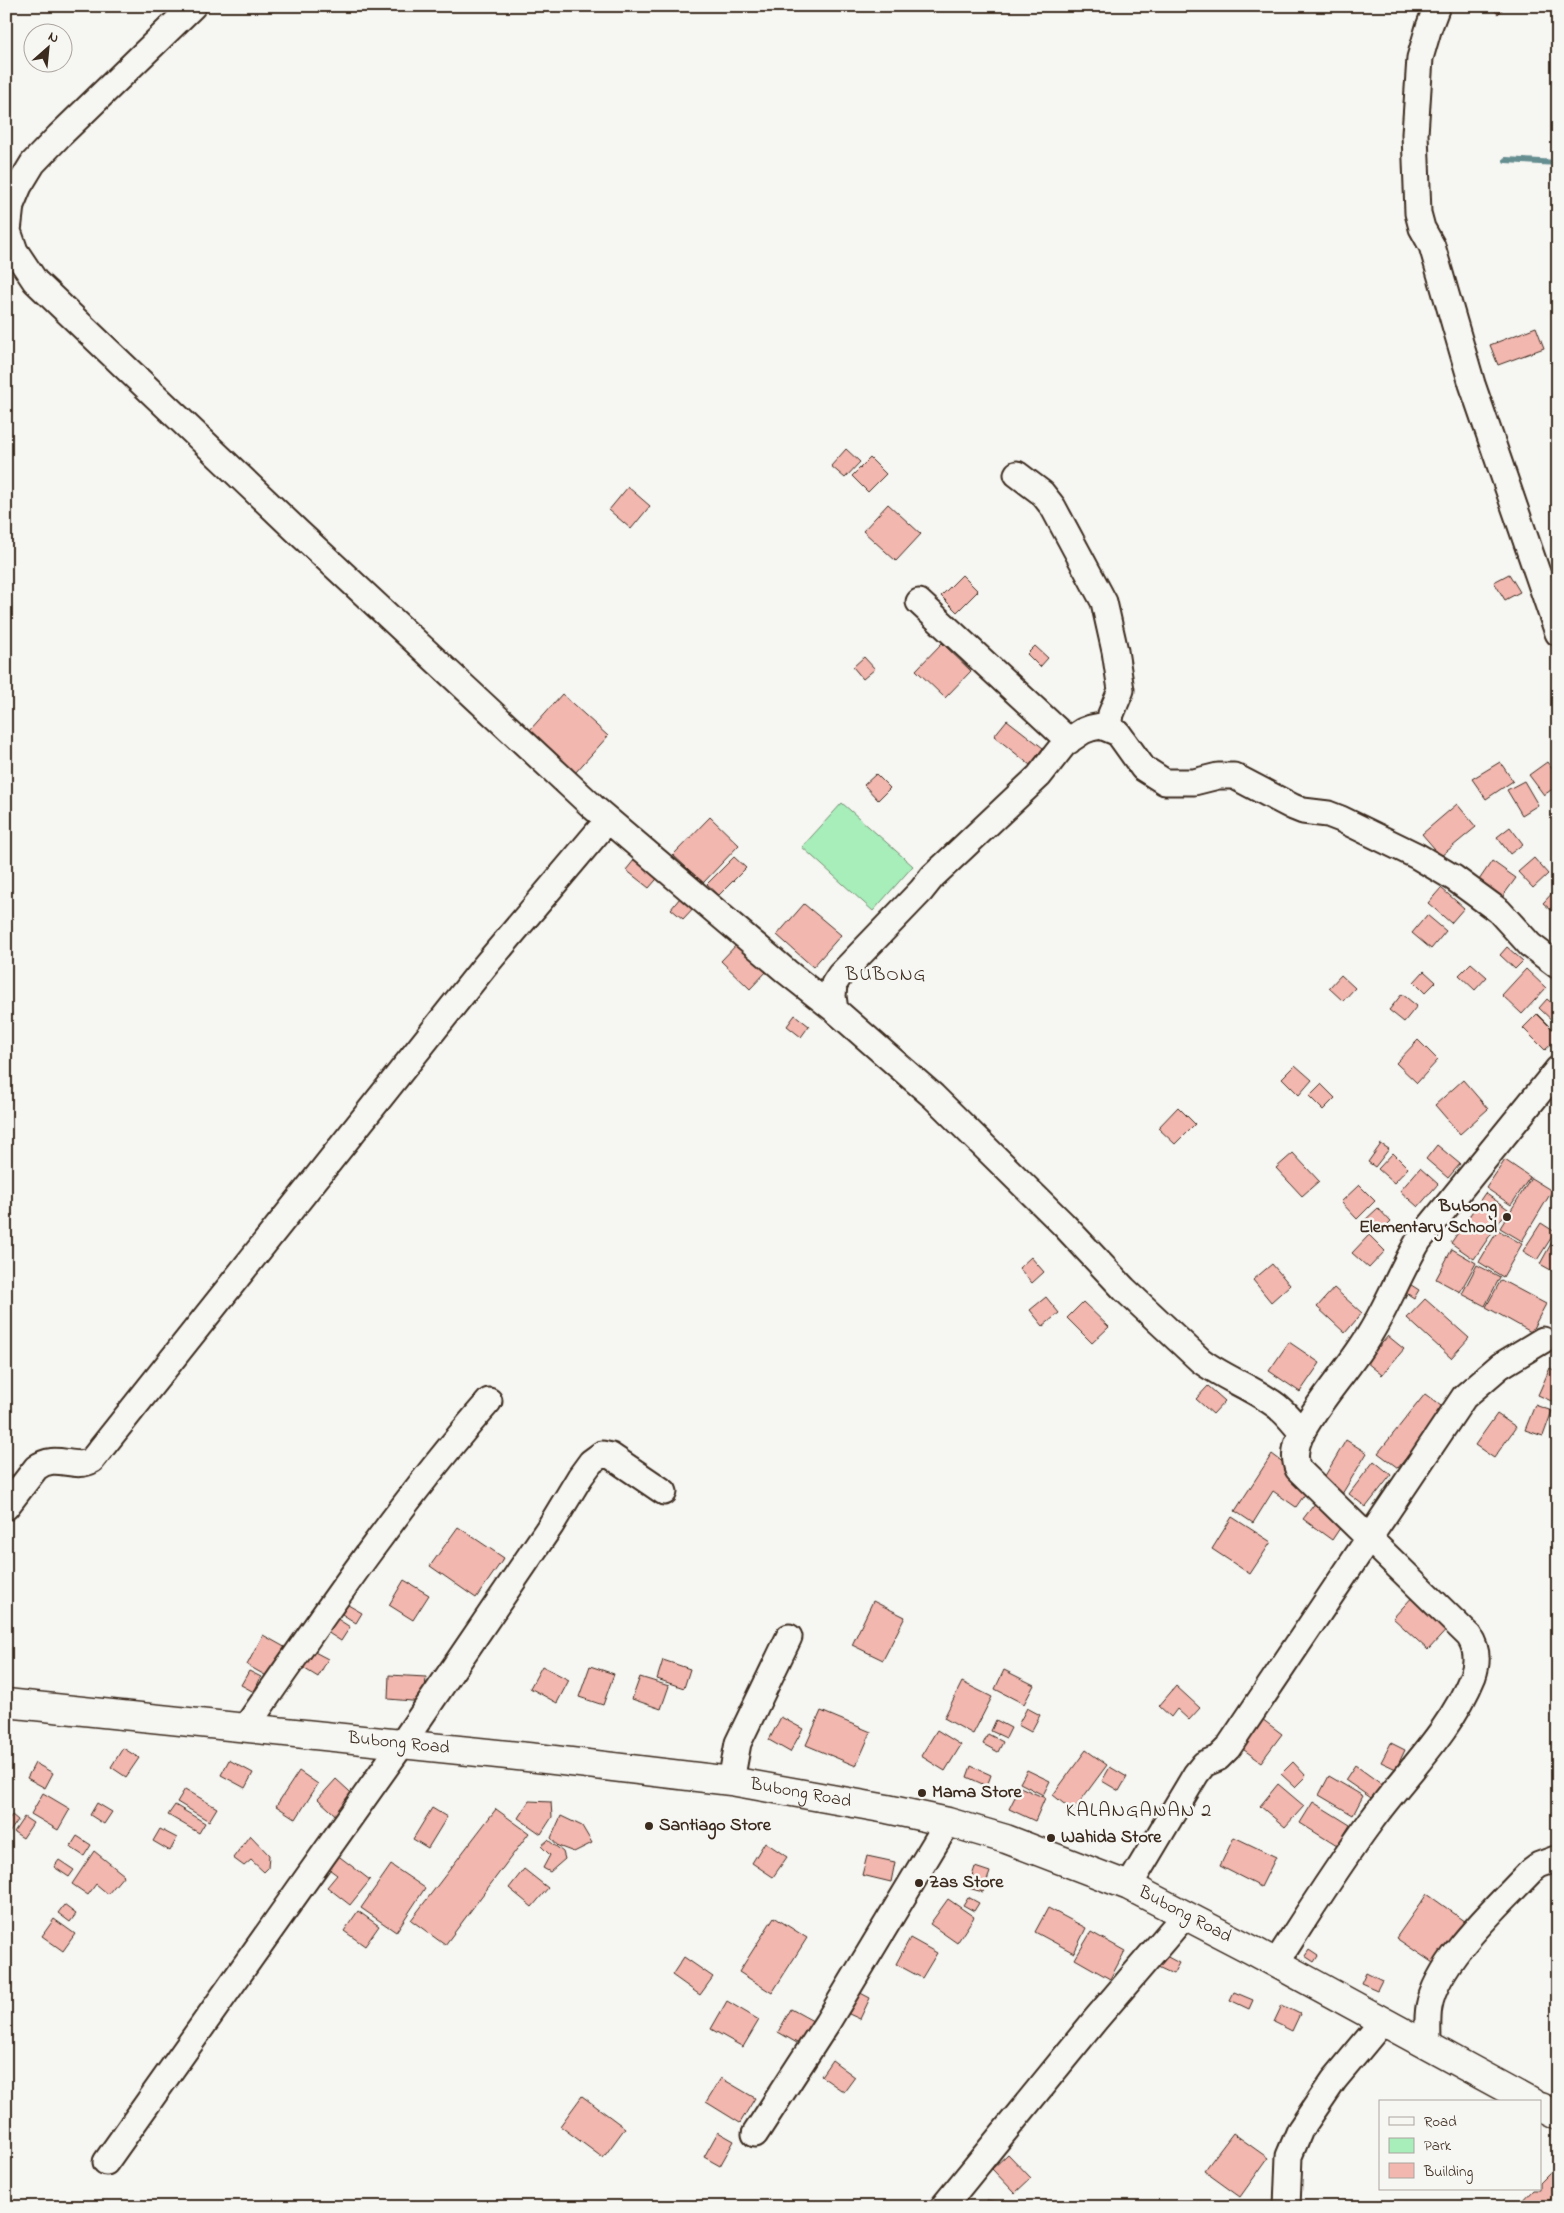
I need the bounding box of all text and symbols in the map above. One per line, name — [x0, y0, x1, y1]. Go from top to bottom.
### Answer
north arrow — [22, 22, 72, 72]
text: N — [44, 26, 62, 49]
district label: BUBONG — [845, 962, 926, 989]
place label: Bubong Elementary School — [1359, 1194, 1497, 1242]
marker: Bubong Elementary School — [1501, 1211, 1513, 1223]
street label: Bubong Road — [346, 1725, 451, 1762]
street label: Bubong Road — [747, 1772, 853, 1815]
place label: Mama Store — [932, 1780, 1022, 1806]
marker: Mama Store — [916, 1787, 928, 1799]
district label: KALANGANAN 2 — [1066, 1797, 1212, 1826]
place label: Santiago Store — [659, 1813, 772, 1840]
marker: Santiago Store — [643, 1820, 655, 1832]
place label: Wahida Store — [1061, 1825, 1162, 1851]
marker: Wahida Store — [1045, 1832, 1057, 1844]
place label: Zas Store — [929, 1870, 1004, 1896]
marker: Zas Store — [913, 1877, 925, 1889]
street label: Bubong Road — [1133, 1879, 1236, 1950]
legend — [1379, 2100, 1542, 2190]
text: Road — [1424, 2111, 1457, 2133]
text: Park — [1424, 2135, 1452, 2157]
text: Building — [1423, 2161, 1473, 2184]

